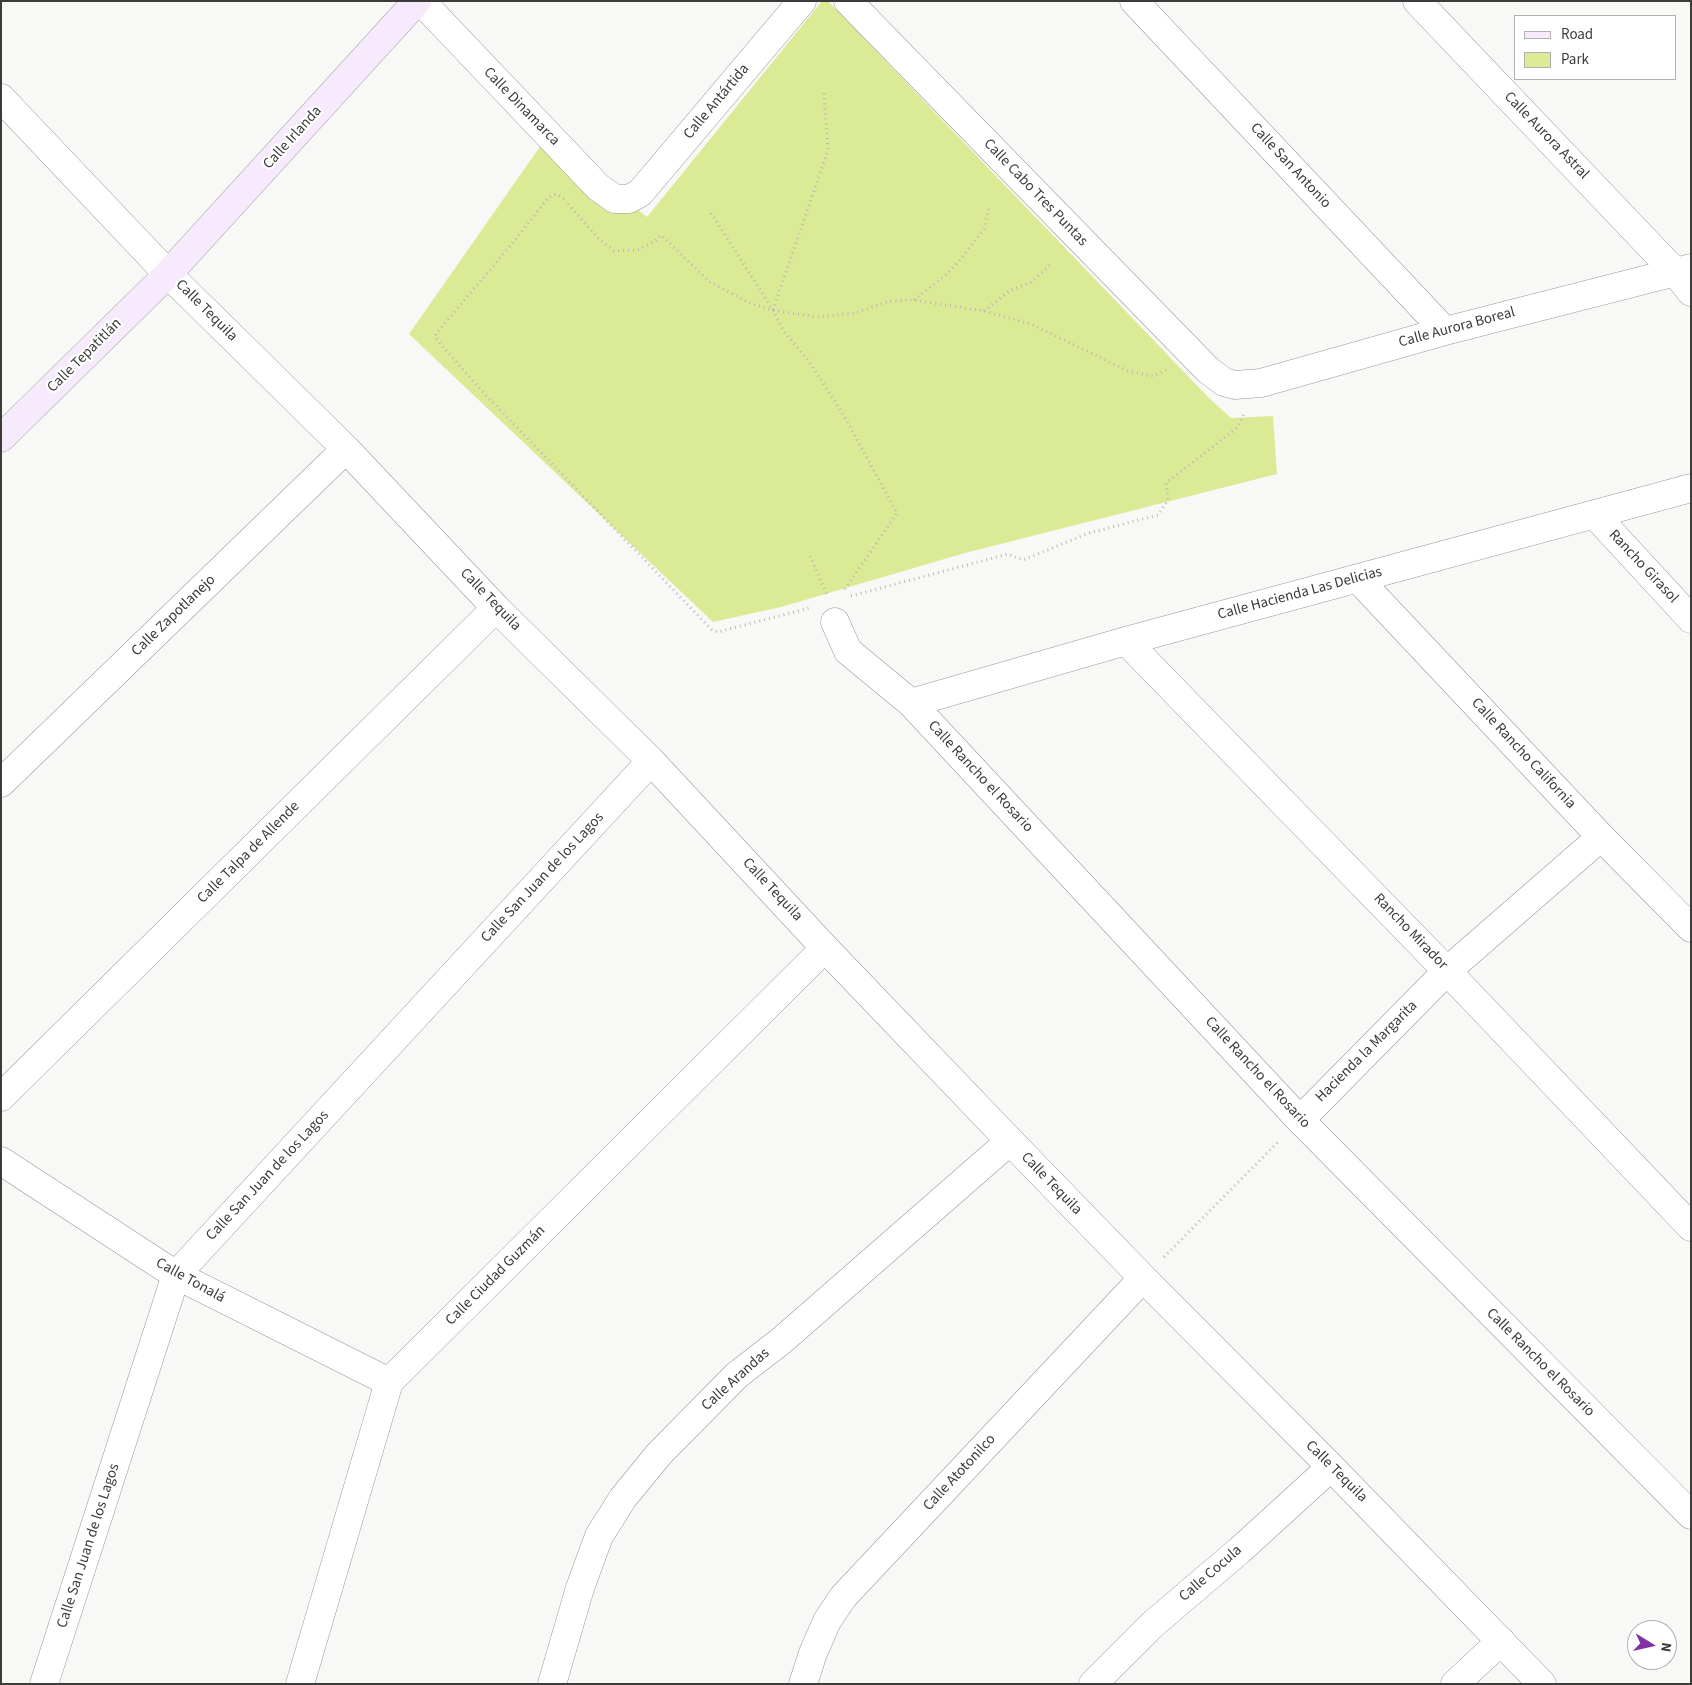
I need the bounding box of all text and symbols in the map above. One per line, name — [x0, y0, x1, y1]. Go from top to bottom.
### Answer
legend — [1514, 15, 1677, 80]
text: Road — [1561, 24, 1593, 45]
text: Park — [1561, 49, 1589, 70]
street label: Calle Antártida — [680, 61, 754, 143]
street label: Calle Dinamarca — [479, 64, 563, 150]
street label: Calle Aurora Astral — [1500, 88, 1592, 184]
street label: Calle Irlanda — [260, 103, 326, 173]
street label: Calle San Antonio — [1246, 120, 1334, 212]
street label: Calle Cabo Tres Puntas — [979, 136, 1091, 250]
street label: Calle Tequila — [171, 276, 241, 346]
street label: Calle Aurora Boreal — [1397, 304, 1517, 352]
street label: Calle Tepatitlán — [44, 315, 126, 397]
street label: Rancho Girasol — [1604, 526, 1682, 608]
street label: Calle Hacienda Las Delicias — [1216, 563, 1384, 625]
street label: Calle Tequila — [456, 565, 524, 635]
street label: Calle Zapotlanejo — [128, 571, 220, 661]
street label: Calle Rancho California — [1467, 695, 1579, 813]
street label: Calle Rancho el Rosario — [924, 717, 1036, 837]
street label: Calle Talpa de Allende — [194, 798, 304, 908]
street label: Calle San Juan de los Lagos — [478, 809, 608, 947]
street label: Calle Tequila — [738, 855, 806, 925]
street label: Rancho Mirador — [1369, 890, 1451, 974]
street label: Hacienda la Margarita — [1312, 997, 1422, 1107]
street label: Calle Rancho el Rosario — [1201, 1013, 1313, 1133]
street label: Calle San Juan de los Lagos — [203, 1107, 333, 1245]
street label: Calle Tequila — [1017, 1149, 1085, 1219]
street label: Calle Ciudad Guzmán — [442, 1222, 550, 1330]
street label: Calle Tonalá — [152, 1255, 228, 1307]
street label: Calle Rancho el Rosario — [1482, 1305, 1598, 1421]
street label: Calle Arandas — [698, 1345, 774, 1415]
street label: Calle Atotonilco — [920, 1431, 1000, 1515]
street label: Calle Tequila — [1301, 1437, 1371, 1507]
street label: Calle San Juan de los Lagos — [54, 1462, 124, 1630]
street label: Calle Cocula — [1176, 1542, 1246, 1606]
north arrow — [1627, 1620, 1677, 1670]
text: N — [1655, 1641, 1676, 1653]

